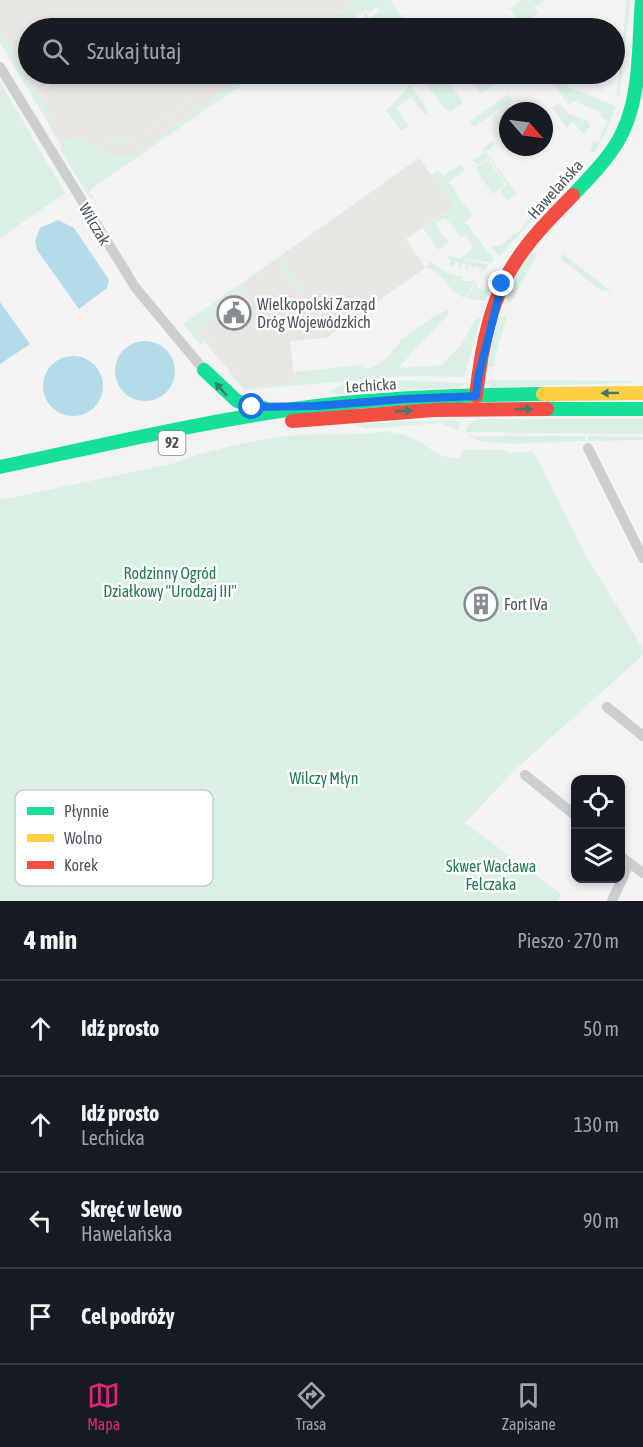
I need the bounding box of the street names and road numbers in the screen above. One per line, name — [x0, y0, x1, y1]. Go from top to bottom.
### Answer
street label: Hawelańska — [524, 156, 586, 222]
street label: Wilczak — [76, 200, 114, 248]
street label: Lechicka — [345, 374, 397, 396]
road number: 92 — [158, 431, 186, 455]

